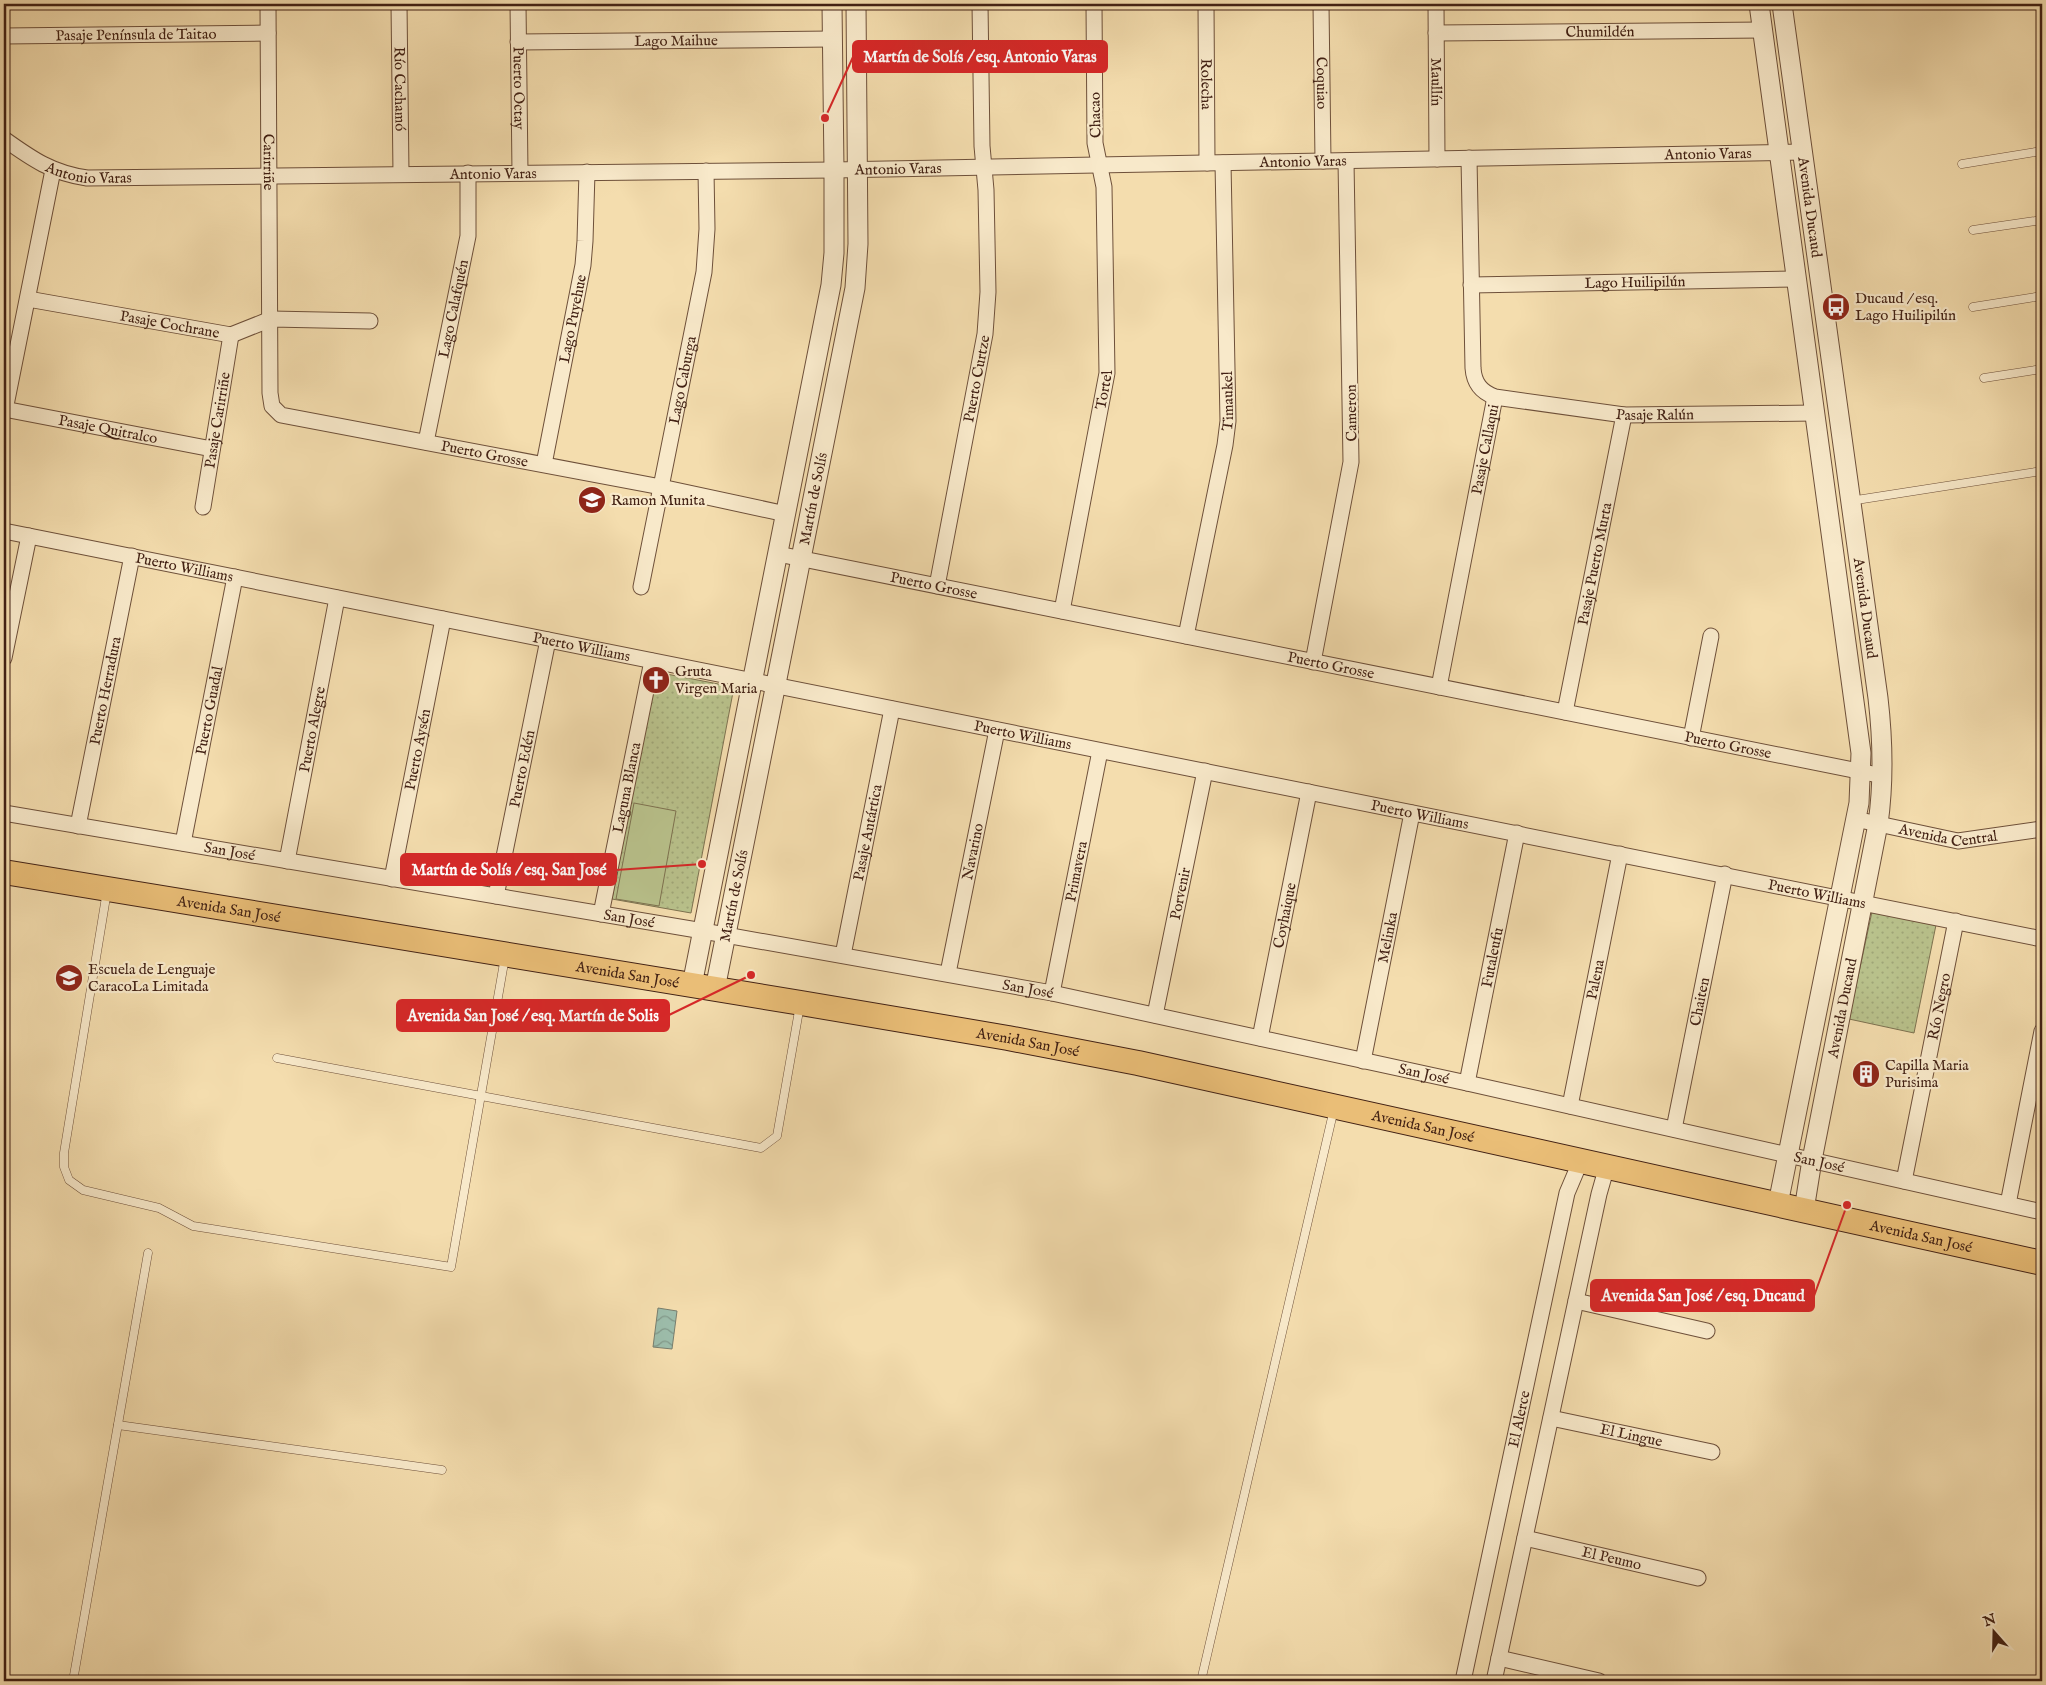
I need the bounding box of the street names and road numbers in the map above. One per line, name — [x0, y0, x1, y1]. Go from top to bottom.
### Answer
street label: Chumildén — [1565, 22, 1635, 42]
street label: Pasaje Península de Taitao — [55, 25, 217, 45]
street label: Lago Maihue — [634, 31, 718, 51]
street label: Puerto Octay — [509, 46, 528, 130]
street label: Río Cachamó — [390, 47, 409, 131]
street label: Coquiao — [1312, 57, 1331, 109]
street label: Rolecha — [1196, 58, 1216, 110]
street label: Maullín — [1426, 58, 1446, 106]
street label: Chacao — [1086, 92, 1105, 138]
street label: Carirriñe — [259, 134, 278, 191]
street label: Antonio Varas — [1663, 144, 1752, 165]
street label: Antonio Varas — [1258, 151, 1347, 172]
street label: Avenida Ducaud — [1793, 155, 1826, 260]
street label: Antonio Varas — [41, 157, 132, 188]
street label: Antonio Varas — [853, 159, 942, 180]
street label: Antonio Varas — [449, 164, 537, 184]
street label: Lago Calafquén — [434, 258, 473, 360]
street label: Lago Huilipilún — [1584, 272, 1686, 293]
street label: Lago Puyehue — [555, 273, 591, 365]
street label: Pasaje Cochrane — [118, 306, 221, 343]
street label: Lago Caburga — [665, 334, 701, 426]
street label: Puerto Curtze — [959, 334, 995, 424]
street label: Tortel — [1091, 370, 1117, 411]
street label: Timaukel — [1218, 370, 1238, 432]
street label: Pasaje Carirriñe — [200, 371, 235, 470]
street label: Cameron — [1342, 384, 1361, 442]
street label: Pasaje Callaqui — [1467, 403, 1503, 496]
street label: Pasaje Ralún — [1614, 405, 1694, 425]
street label: Pasaje Quitralco — [57, 411, 159, 448]
street label: Puerto Grosse — [439, 436, 530, 472]
street label: Martín de Solís — [795, 451, 832, 547]
street label: Pasaje Puerto Murta — [1573, 500, 1616, 627]
street label: Puerto Williams — [134, 549, 235, 587]
street label: Avenida Ducaud — [1849, 556, 1882, 661]
street label: Puerto Grosse — [889, 568, 979, 604]
street label: Puerto Williams — [531, 628, 632, 666]
street label: Puerto Herradura — [85, 634, 126, 747]
street label: Puerto Grosse — [1286, 648, 1376, 684]
street label: Puerto Guadal — [191, 664, 228, 757]
street label: Puerto Alegre — [295, 685, 330, 774]
street label: Puerto Aysén — [401, 707, 435, 792]
street label: Puerto Williams — [972, 716, 1073, 755]
street label: Puerto Grosse — [1683, 727, 1773, 763]
street label: Puerto Edén — [505, 728, 540, 809]
street label: Laguna Blanca — [609, 740, 646, 835]
street label: Pasaje Antártica — [849, 782, 887, 882]
street label: Puerto Williams — [1369, 796, 1470, 834]
street label: Avenida Central — [1896, 819, 2000, 852]
street label: Navarino — [958, 821, 988, 882]
street label: San José — [203, 838, 257, 865]
street label: Primavera — [1061, 839, 1092, 904]
street label: Martín de Solís — [716, 848, 753, 944]
street label: Porvenir — [1166, 865, 1195, 921]
street label: Puerto Williams — [1766, 875, 1867, 914]
street label: Coyhaique — [1269, 881, 1301, 950]
street label: Avenida San José — [175, 891, 282, 927]
street label: San José — [602, 905, 656, 933]
street label: Melinka — [1374, 910, 1402, 965]
street label: Futaleufu — [1477, 926, 1508, 989]
street label: Avenida Ducaud — [1823, 955, 1862, 1061]
street label: Avenida San José — [573, 957, 681, 993]
street label: Palena — [1582, 957, 1609, 1001]
street label: Río Negro — [1923, 971, 1955, 1042]
street label: San José — [1001, 975, 1055, 1003]
street label: Chaiten — [1686, 976, 1714, 1028]
street label: Avenida San José — [974, 1024, 1081, 1062]
street label: San José — [1397, 1059, 1451, 1089]
street label: Avenida San José — [1369, 1106, 1476, 1147]
street label: San José — [1792, 1148, 1846, 1177]
street label: Avenida San José — [1867, 1216, 1974, 1257]
street label: El Alerce — [1504, 1389, 1535, 1449]
street label: El Lingue — [1598, 1420, 1664, 1451]
street label: El Peumo — [1580, 1542, 1643, 1575]

